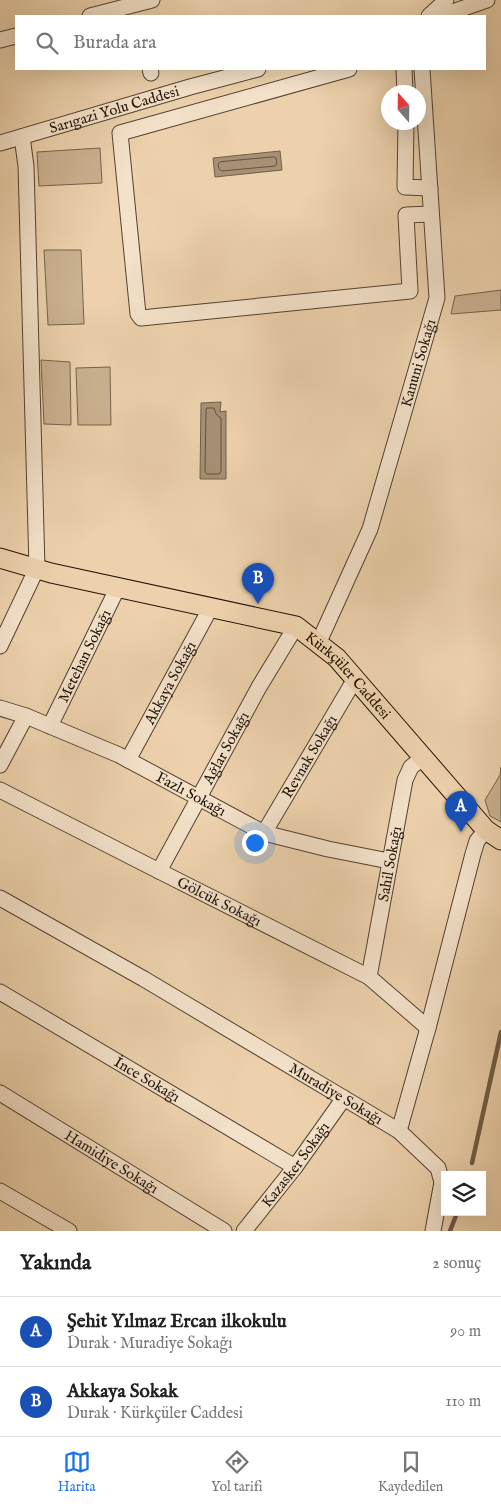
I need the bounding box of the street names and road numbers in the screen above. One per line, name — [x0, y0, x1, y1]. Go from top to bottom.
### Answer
street label: Sarıgazi Yolu Caddesi — [47, 82, 181, 138]
street label: Kanuni Sokağı — [397, 317, 440, 409]
street label: Metehan Sokağı — [54, 607, 115, 706]
street label: Kürkçüler Caddesi — [301, 628, 395, 723]
street label: Akkaya Sokağı — [140, 638, 201, 729]
street label: Ağlar Sokağı — [198, 709, 254, 789]
street label: Revnak Sokağı — [278, 712, 342, 802]
street label: Fazlı Sokağı — [153, 768, 229, 821]
street label: Sahil Sokağı — [374, 825, 406, 903]
street label: Gölcük Sokağı — [174, 873, 264, 931]
street label: İnce Sokağı — [110, 1053, 183, 1107]
street label: Muradiye Sokağı — [286, 1059, 386, 1129]
street label: Kazasker Sokağı — [257, 1118, 334, 1211]
street label: Hamidiye Sokağı — [61, 1126, 162, 1198]

